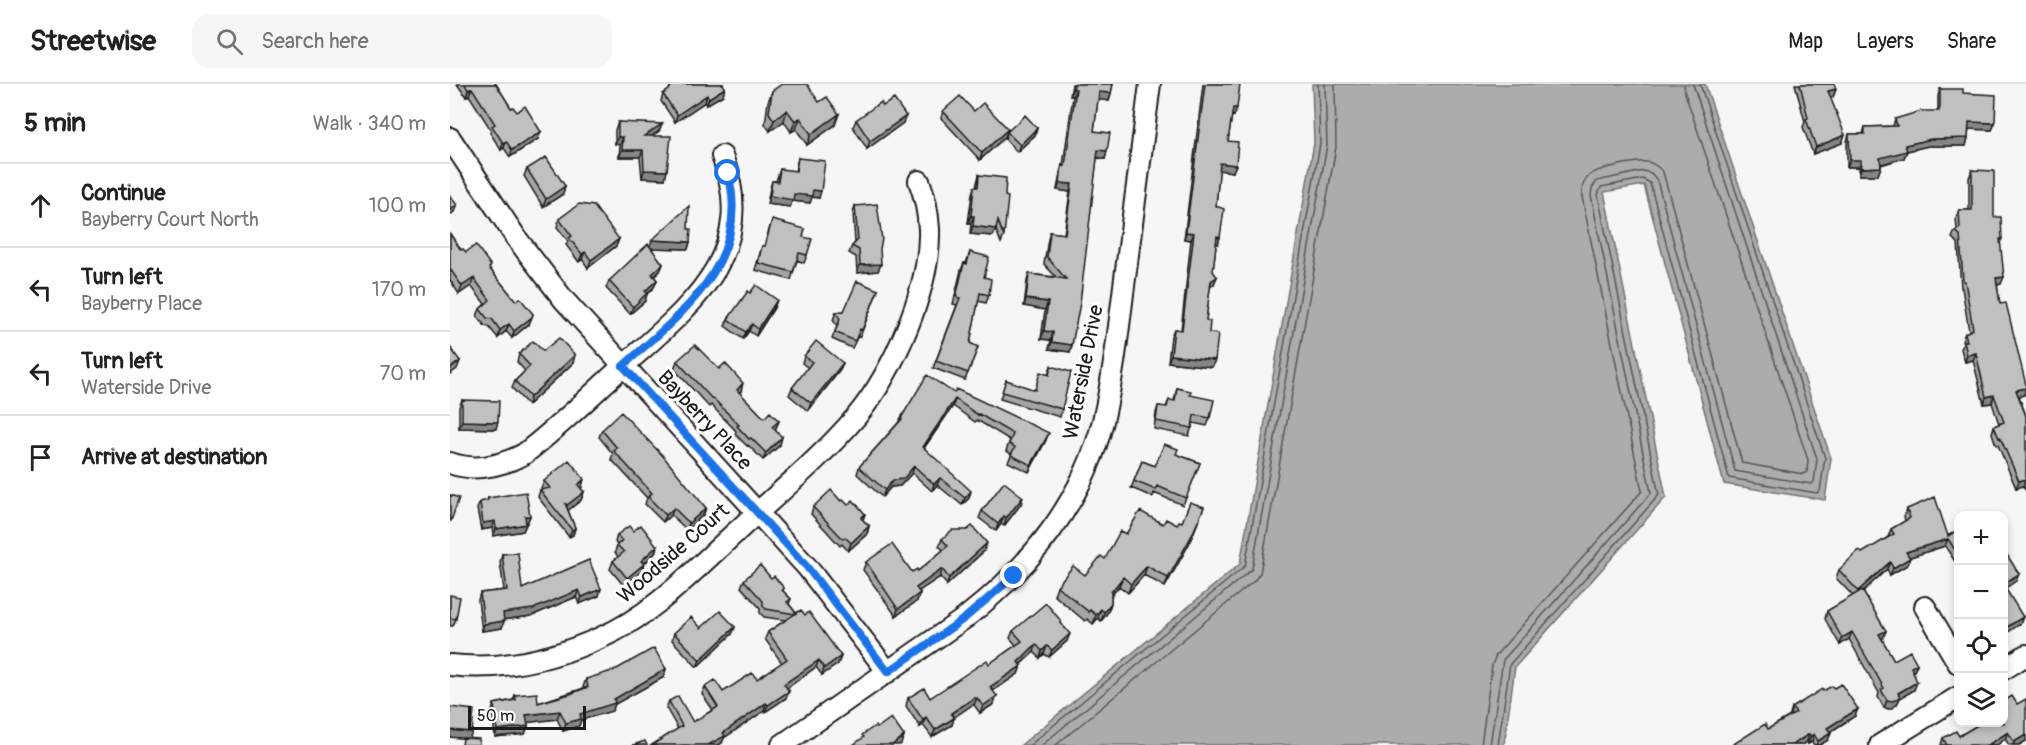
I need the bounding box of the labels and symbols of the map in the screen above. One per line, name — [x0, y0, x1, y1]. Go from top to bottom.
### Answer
route start — [714, 159, 740, 185]
street label: Waterside Drive — [1057, 302, 1110, 442]
street label: Bayberry Place — [651, 365, 758, 477]
street label: Woodside Court — [612, 497, 735, 610]
route end — [1000, 562, 1026, 588]
scale bar — [468, 703, 586, 730]

